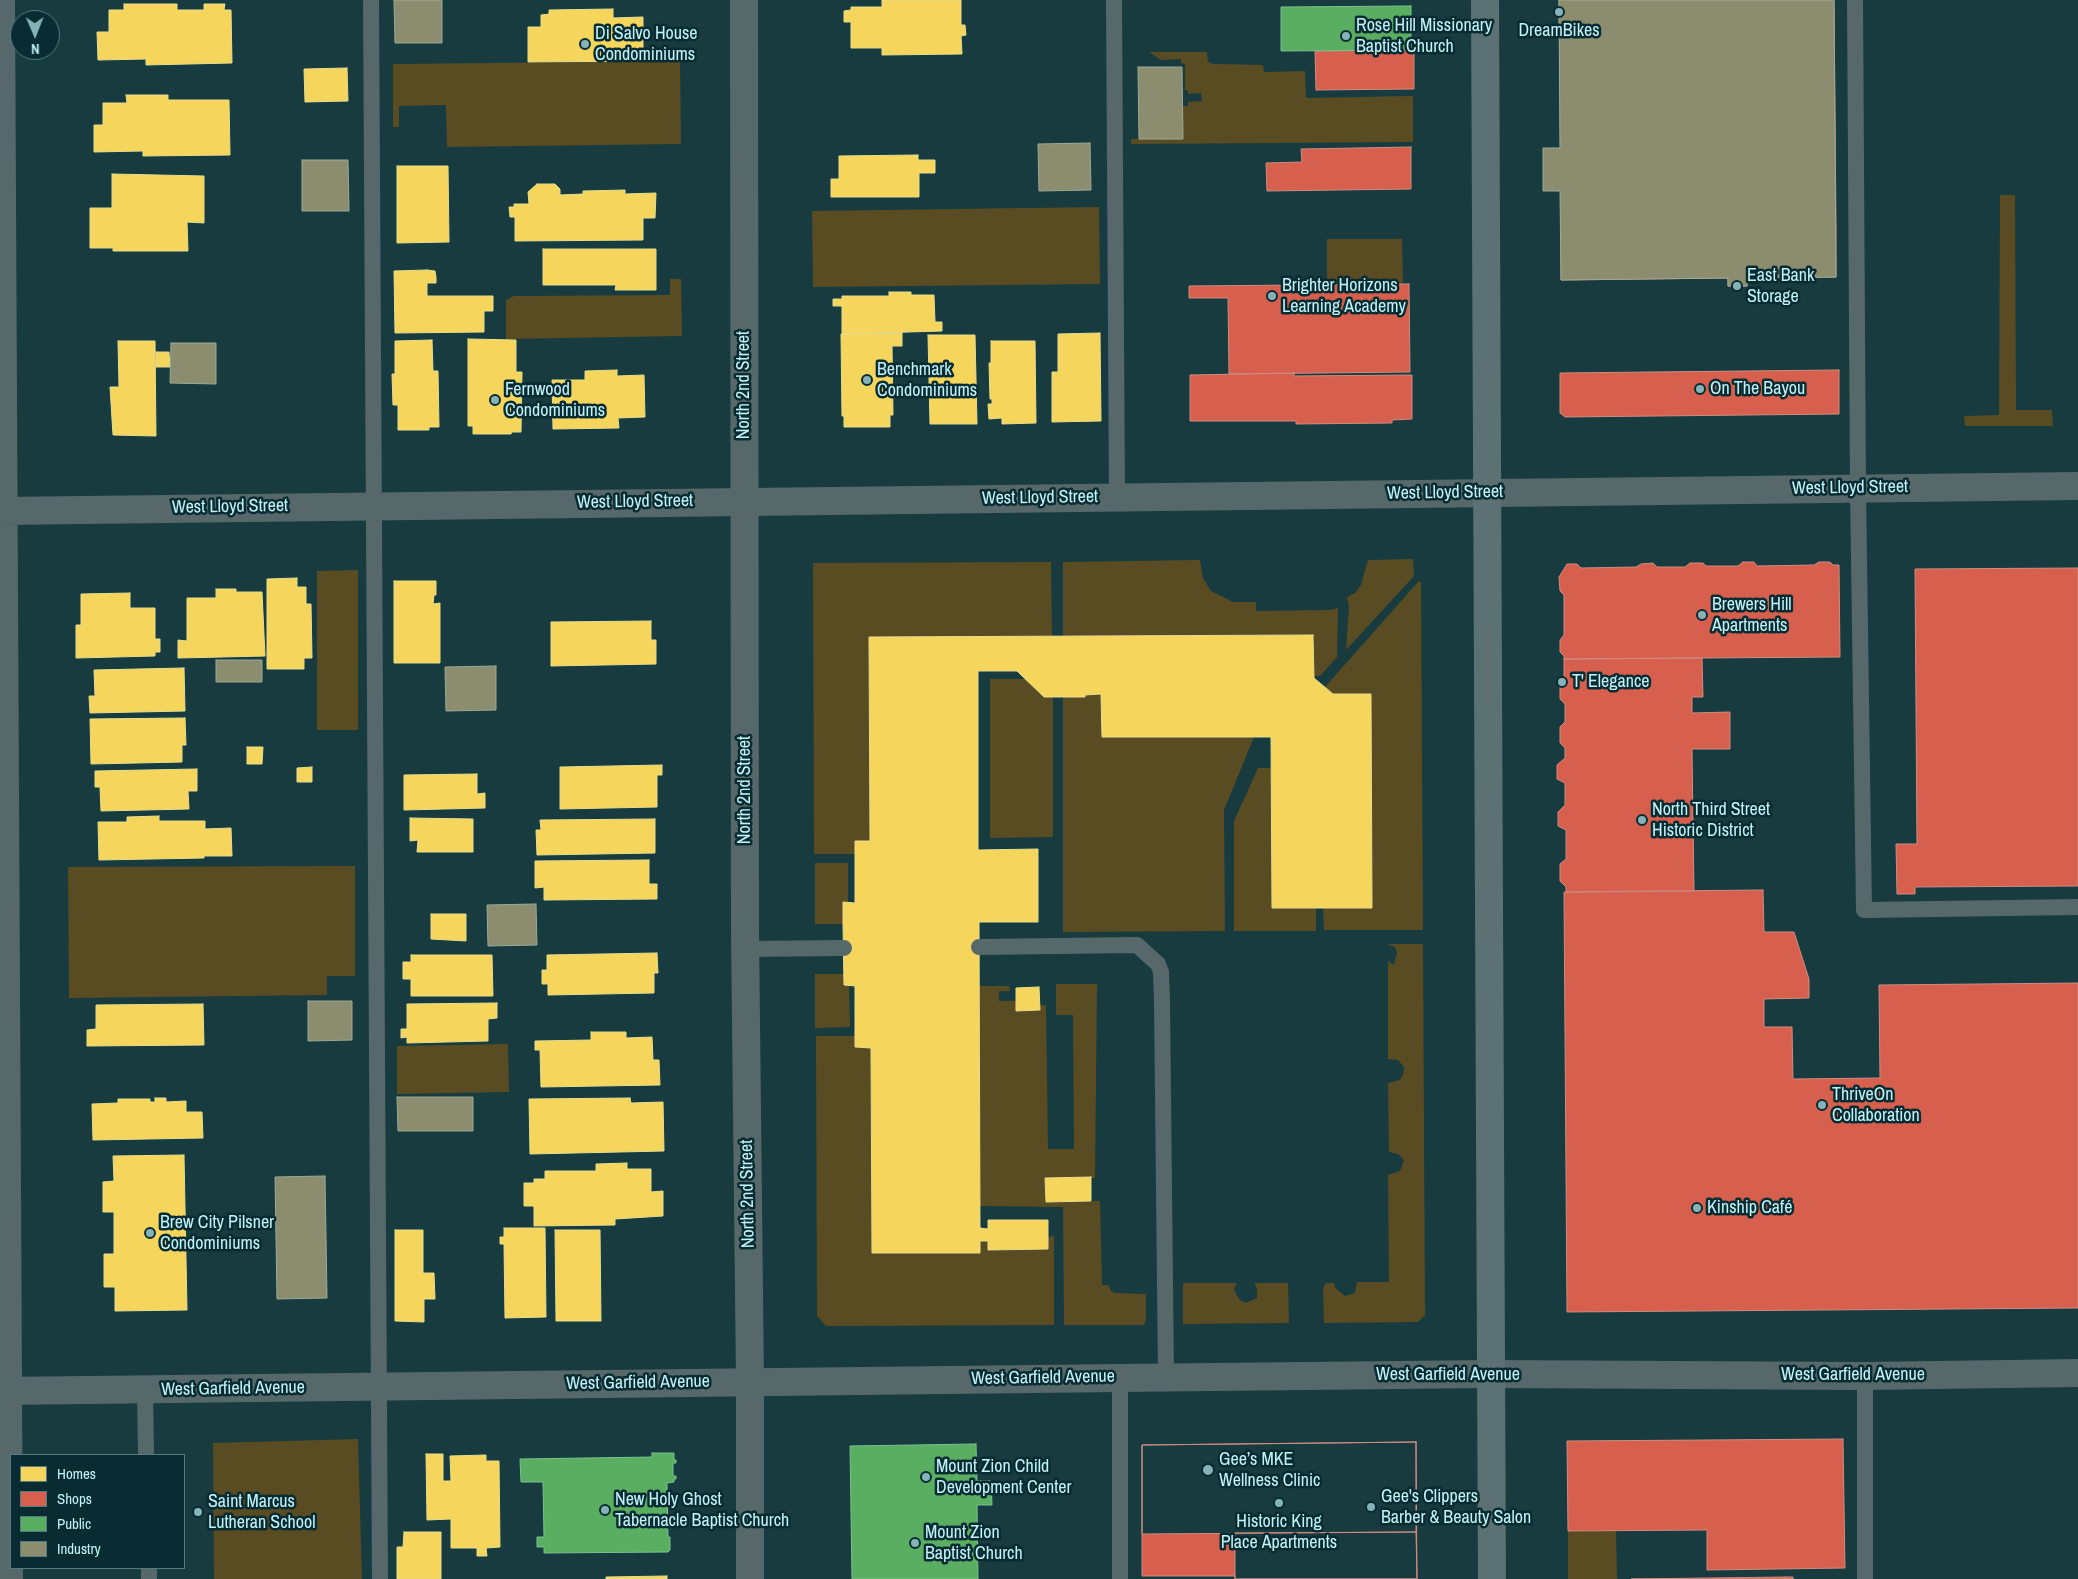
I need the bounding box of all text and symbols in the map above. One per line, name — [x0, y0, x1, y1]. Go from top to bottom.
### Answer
marker: DreamBikes — [1553, 6, 1565, 18]
north arrow — [10, 10, 60, 60]
place label: Rose Hill Missionary Baptist Church — [1356, 15, 1492, 58]
place label: DreamBikes — [1518, 20, 1600, 42]
place label: Di Salvo House Condominiums — [595, 23, 698, 66]
marker: Rose Hill Missionary Baptist Church — [1340, 30, 1352, 42]
marker: Di Salvo House Condominiums — [579, 38, 591, 50]
text: N — [31, 40, 40, 58]
place label: East Bank Storage — [1747, 265, 1814, 308]
place label: Brighter Horizons Learning Academy — [1282, 275, 1406, 318]
marker: East Bank Storage — [1731, 280, 1743, 292]
marker: Brighter Horizons Learning Academy — [1266, 290, 1278, 302]
street label: North 2nd Street — [733, 331, 755, 439]
place label: Benchmark Condominiums — [877, 359, 977, 402]
marker: Benchmark Condominiums — [861, 374, 873, 386]
place label: On The Bayou — [1710, 378, 1805, 400]
place label: Fernwood Condominiums — [505, 379, 605, 422]
marker: On The Bayou — [1694, 383, 1706, 395]
marker: Fernwood Condominiums — [489, 394, 501, 406]
street label: West Lloyd Street — [1792, 476, 1908, 500]
street label: West Lloyd Street — [1387, 481, 1503, 505]
street label: West Lloyd Street — [982, 486, 1098, 510]
street label: West Lloyd Street — [577, 490, 693, 514]
street label: West Lloyd Street — [172, 495, 288, 519]
place label: Brewers Hill Apartments — [1712, 594, 1792, 636]
marker: Brewers Hill Apartments — [1696, 609, 1708, 621]
place label: T' Elegance — [1572, 671, 1649, 693]
marker: T' Elegance — [1556, 676, 1568, 688]
street label: North 2nd Street — [734, 736, 756, 844]
place label: North Third Street Historic District — [1652, 799, 1770, 842]
marker: North Third Street Historic District — [1636, 814, 1648, 826]
place label: ThriveOn Collaboration — [1832, 1084, 1920, 1126]
marker: ThriveOn Collaboration — [1816, 1099, 1828, 1111]
street label: North 2nd Street — [736, 1140, 760, 1248]
place label: Kinship Café — [1707, 1197, 1792, 1219]
marker: Kinship Café — [1691, 1202, 1703, 1214]
place label: Brew City Pilsner Condominiums — [160, 1212, 274, 1254]
marker: Brew City Pilsner Condominiums — [144, 1227, 156, 1239]
street label: West Garfield Avenue — [1376, 1364, 1520, 1386]
street label: West Garfield Avenue — [1781, 1364, 1925, 1386]
street label: West Garfield Avenue — [971, 1366, 1115, 1390]
street label: West Garfield Avenue — [566, 1371, 710, 1395]
street label: West Garfield Avenue — [161, 1377, 305, 1401]
place label: Gee’s MKE Wellness Clinic — [1219, 1449, 1320, 1492]
legend — [10, 1454, 185, 1569]
place label: Mount Zion Child Development Center — [936, 1456, 1071, 1498]
text: Homes — [57, 1463, 96, 1484]
marker: Gee’s MKE Wellness Clinic — [1201, 1463, 1215, 1477]
marker: Mount Zion Child Development Center — [920, 1471, 932, 1483]
place label: Gee's Clippers Barber & Beauty Salon — [1381, 1486, 1531, 1528]
text: Shops — [57, 1488, 92, 1509]
place label: New Holy Ghost Tabernacle Baptist Church — [615, 1489, 789, 1532]
place label: Saint Marcus Lutheran School — [208, 1491, 315, 1534]
marker: Historic King Place Apartments — [1273, 1497, 1285, 1509]
marker: Gee's Clippers Barber & Beauty Salon — [1365, 1501, 1377, 1513]
marker: New Holy Ghost Tabernacle Baptist Church — [599, 1504, 611, 1516]
marker: Saint Marcus Lutheran School — [192, 1506, 204, 1518]
place label: Historic King Place Apartments — [1221, 1511, 1337, 1554]
text: Public — [57, 1513, 91, 1534]
place label: Mount Zion Baptist Church — [925, 1522, 1023, 1565]
marker: Mount Zion Baptist Church — [909, 1537, 921, 1549]
text: Industry — [57, 1538, 101, 1559]

